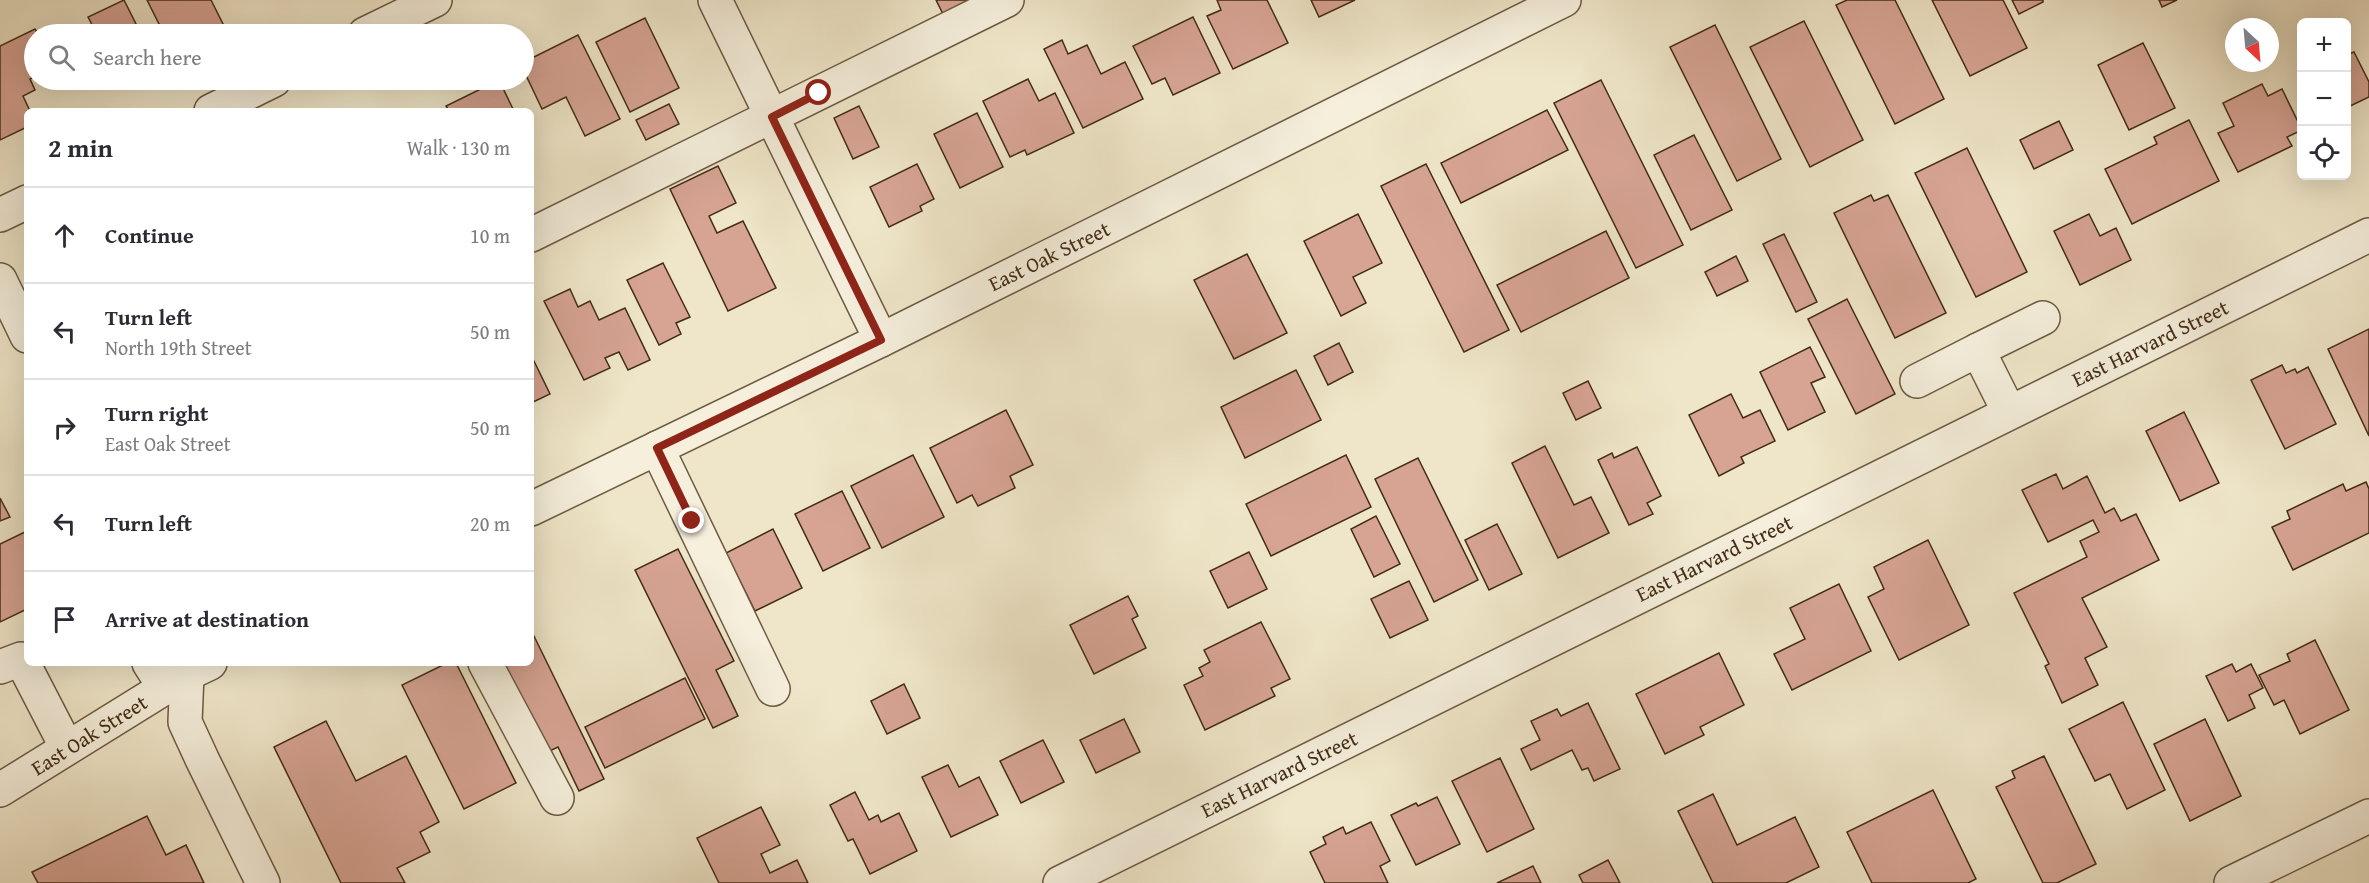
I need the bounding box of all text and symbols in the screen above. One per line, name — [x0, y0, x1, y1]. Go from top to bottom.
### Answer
north arrow — [2225, 18, 2279, 72]
map controls — [2297, 18, 2351, 180]
button: + — [2297, 18, 2351, 72]
search box — [24, 24, 534, 90]
icon: search — [45, 41, 78, 74]
text: Search here — [93, 41, 202, 73]
button: − — [2297, 72, 2351, 126]
route start — [805, 79, 831, 105]
button: locate — [2297, 126, 2351, 180]
text: 2 min — [48, 128, 113, 167]
text: Walk · 130 m — [407, 133, 510, 162]
street label: East Oak Street — [983, 213, 1116, 299]
icon: ahead — [48, 219, 81, 252]
text: Continue — [105, 219, 194, 251]
text: 10 m — [470, 221, 510, 250]
street label: East Harvard Street — [2066, 291, 2234, 394]
text: Turn left — [105, 301, 192, 333]
icon: left — [48, 315, 81, 348]
text: 50 m — [470, 317, 510, 346]
text: North 19th Street — [105, 333, 252, 362]
text: Turn right — [105, 397, 208, 429]
icon: right — [48, 411, 81, 444]
text: 50 m — [470, 413, 510, 442]
text: East Oak Street — [105, 429, 231, 458]
street label: East Harvard Street — [1630, 506, 1798, 609]
icon: left — [48, 507, 81, 540]
text: Turn left — [105, 507, 192, 539]
route end — [678, 507, 704, 533]
text: 20 m — [470, 509, 510, 538]
icon: arrive — [48, 603, 81, 636]
text: Arrive at destination — [105, 603, 309, 635]
street label: East Oak Street — [25, 687, 154, 783]
street label: East Harvard Street — [1195, 722, 1363, 825]

